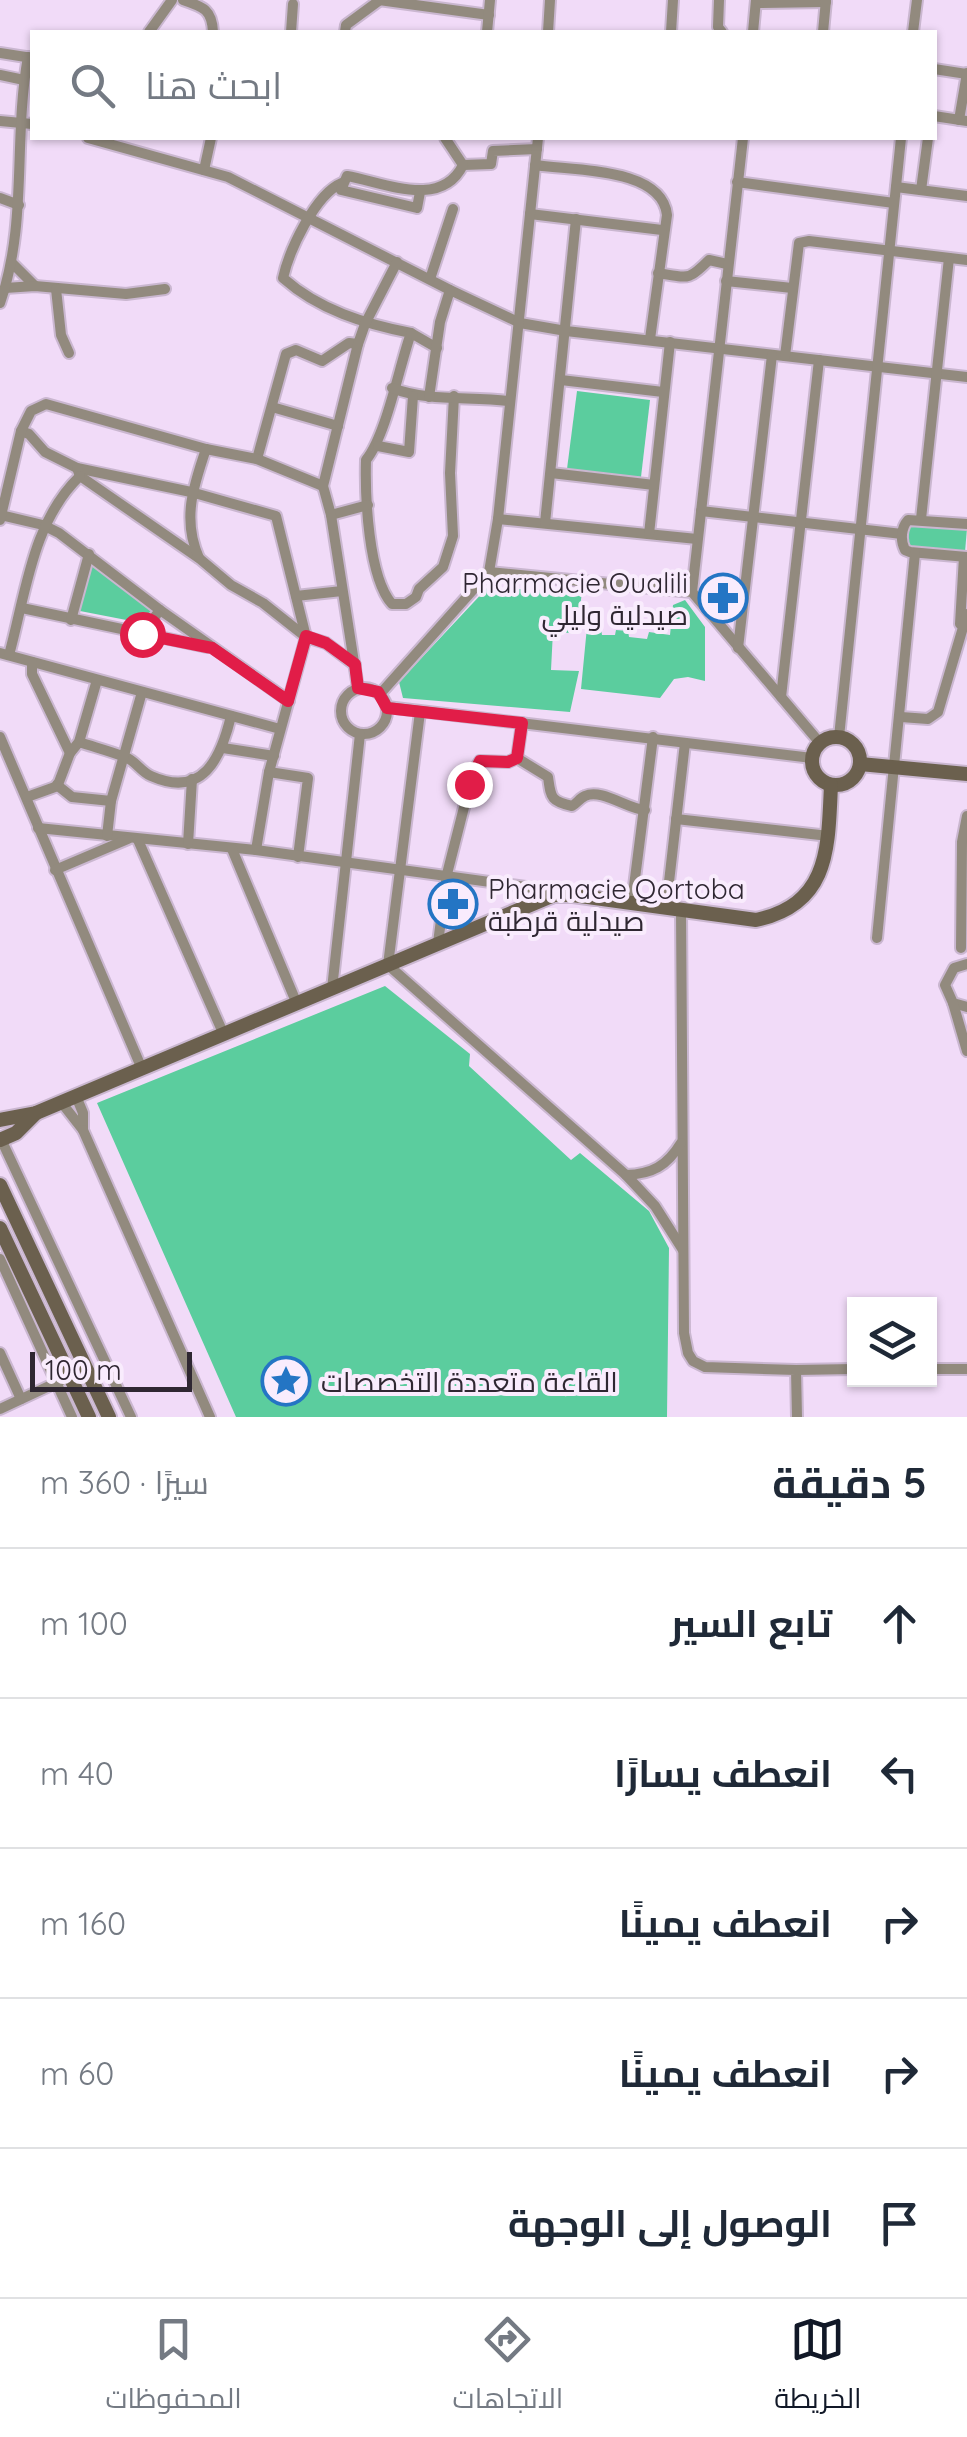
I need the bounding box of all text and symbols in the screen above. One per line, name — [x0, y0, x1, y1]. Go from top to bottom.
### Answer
search box — [30, 30, 937, 140]
icon: search — [65, 58, 120, 113]
text: ابحث هنا — [145, 61, 282, 109]
place label: Pharmacie Oualili صيدلية وليلي — [462, 565, 688, 637]
pharmacy icon: Pharmacie Oualili صيدلية وليلي — [697, 572, 749, 624]
route start — [120, 612, 166, 658]
route end — [447, 762, 493, 808]
place label: Pharmacie Qortoba صيدلية قرطبة — [488, 871, 745, 938]
pharmacy icon: Pharmacie Qortoba صيدلية قرطبة — [427, 878, 479, 930]
map controls — [847, 1297, 937, 1387]
button: layers — [847, 1297, 937, 1387]
scale bar — [30, 1347, 192, 1392]
text: 100 m — [45, 1352, 122, 1387]
place icon: القاعة متعددة التخصصات — [260, 1355, 312, 1407]
place label: القاعة متعددة التخصصات — [321, 1364, 618, 1399]
text: 5 دقيقة — [772, 1456, 927, 1509]
text: سيرًا · 360 m — [40, 1462, 209, 1502]
icon: ahead — [872, 1596, 927, 1651]
text: تابع السير — [670, 1599, 832, 1647]
text: 100 m — [40, 1603, 128, 1643]
icon: left — [872, 1746, 927, 1801]
text: انعطف يسارًا — [614, 1749, 832, 1797]
text: 40 m — [40, 1753, 114, 1793]
icon: right — [872, 1896, 927, 1951]
text: انعطف يمينًا — [619, 1899, 832, 1947]
text: 160 m — [40, 1903, 126, 1943]
icon: right — [872, 2046, 927, 2101]
text: انعطف يمينًا — [619, 2049, 832, 2097]
text: 60 m — [40, 2053, 114, 2093]
icon: arrive — [872, 2196, 927, 2251]
text: الوصول إلى الوجهة — [508, 2199, 832, 2247]
tab: المحفوظات — [105, 2312, 242, 2424]
tab: الاتجاهات — [453, 2312, 563, 2424]
tab: الخريطة — [774, 2312, 862, 2424]

